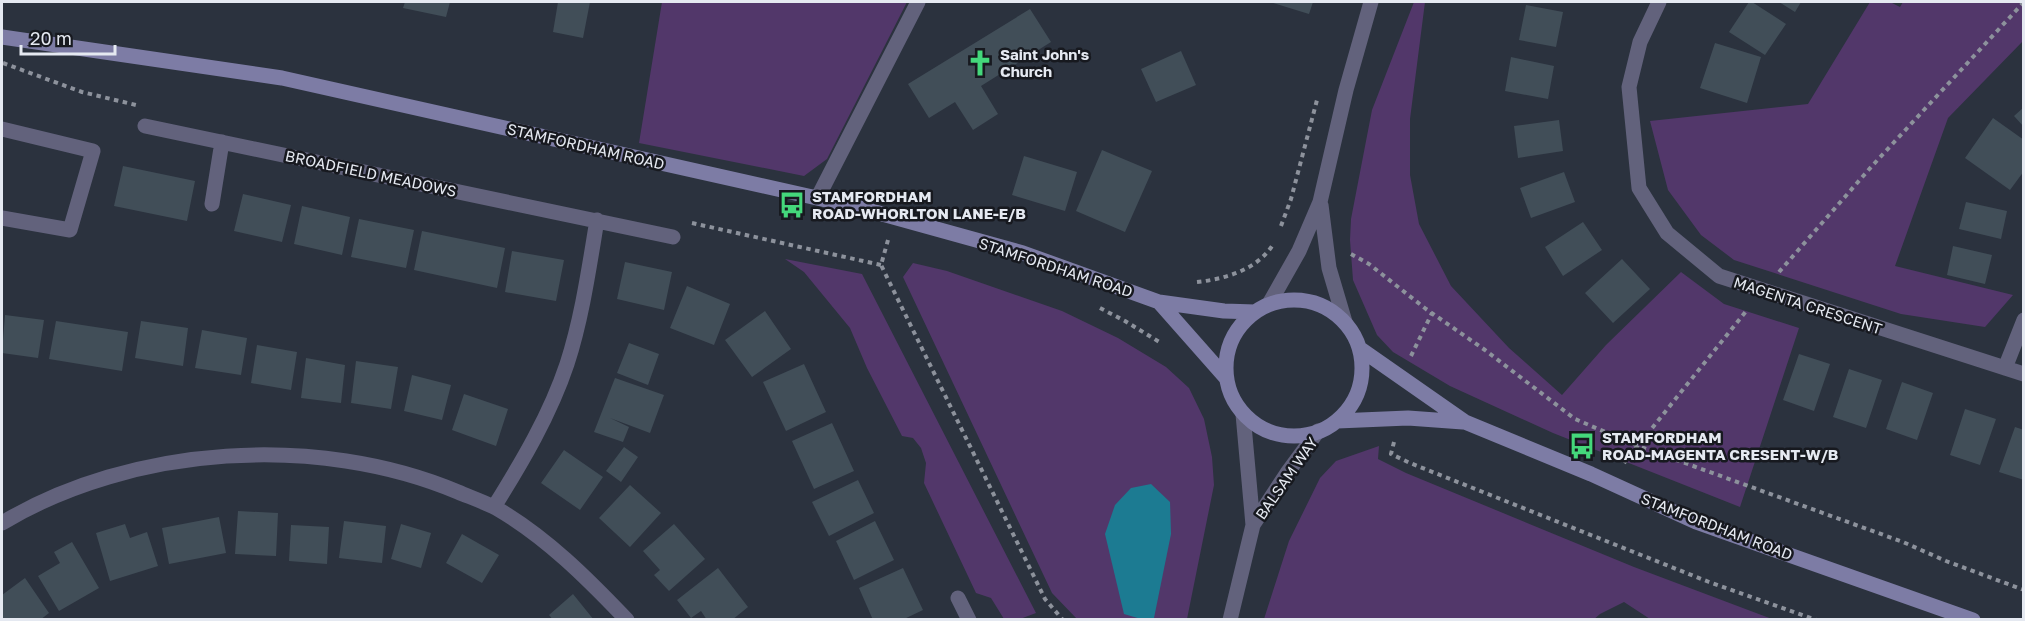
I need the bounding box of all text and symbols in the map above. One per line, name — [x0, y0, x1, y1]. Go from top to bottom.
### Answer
scale bar — [21, 18, 116, 56]
text: 20 m — [30, 27, 72, 49]
place label: Saint John's Church — [1000, 45, 1089, 80]
church icon: Saint John's Church — [965, 48, 995, 78]
street label: STAMFORDHAM ROAD — [506, 119, 666, 173]
street label: BROADFIELD MEADOWS — [284, 146, 458, 200]
place label: STAMFORDHAM ROAD-WHORLTON LANE-E/B — [812, 187, 1026, 222]
bus stop icon: STAMFORDHAM ROAD-WHORLTON LANE-E/B — [777, 190, 807, 220]
street label: STAMFORDHAM ROAD — [977, 234, 1135, 300]
street label: MAGENTA CRESCENT — [1732, 273, 1884, 337]
place label: STAMFORDHAM ROAD-MAGENTA CRESENT-W/B — [1602, 428, 1839, 463]
bus stop icon: STAMFORDHAM ROAD-MAGENTA CRESENT-W/B — [1567, 431, 1597, 461]
street label: BALSAM WAY — [1251, 433, 1321, 522]
street label: STAMFORDHAM ROAD — [1639, 489, 1795, 563]

